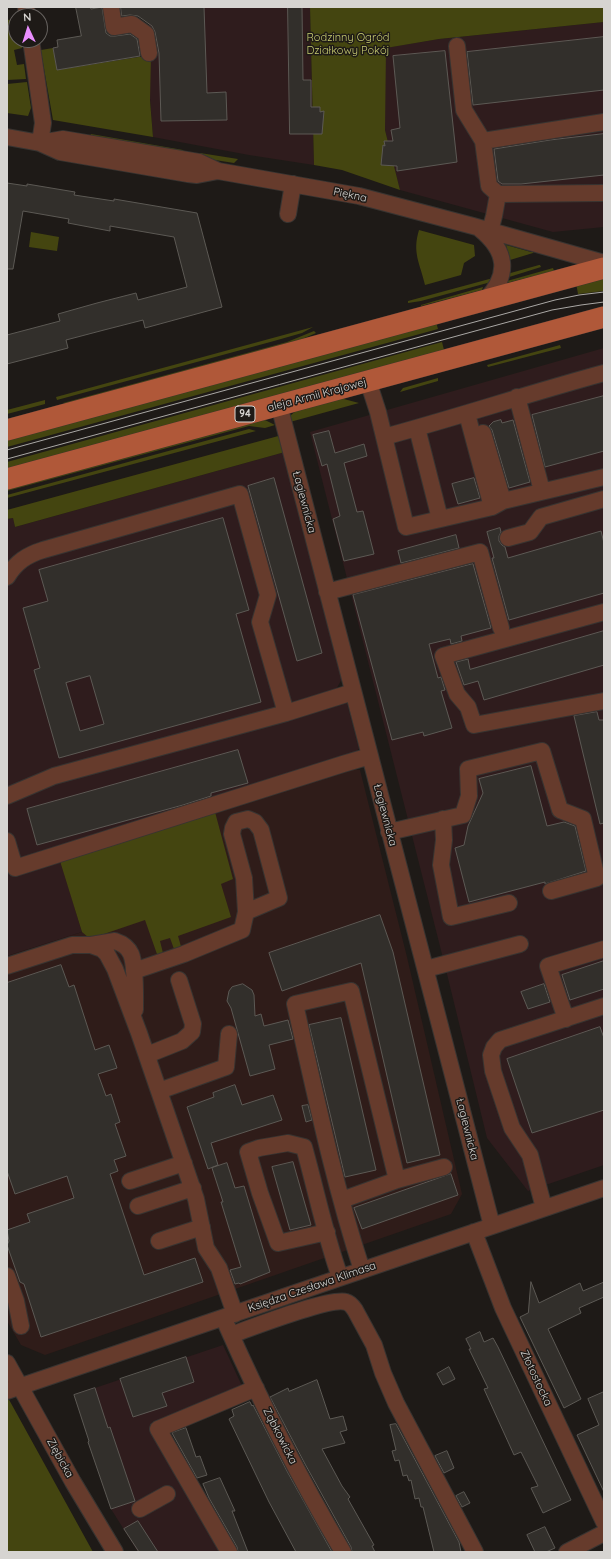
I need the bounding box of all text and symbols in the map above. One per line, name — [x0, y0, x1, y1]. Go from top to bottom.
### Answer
north arrow — [8, 8, 48, 48]
text: N — [23, 10, 32, 24]
park label: Rodzinny Ogród Działkowy Pokój — [306, 31, 390, 57]
street label: Piękna — [332, 185, 368, 205]
street label: aleja Armii Krajowej — [266, 375, 368, 415]
road number: 94 — [235, 406, 255, 422]
street label: Łagiewnicka — [289, 470, 319, 534]
street label: Łagiewnicka — [370, 783, 400, 847]
street label: Łagiewnicka — [453, 1097, 481, 1161]
street label: Księdza Czesława Klimasa — [246, 1259, 378, 1315]
street label: Złotostocka — [517, 1348, 555, 1408]
street label: Ząbkowicka — [260, 1406, 300, 1466]
street label: Ziębicka — [44, 1436, 76, 1480]

